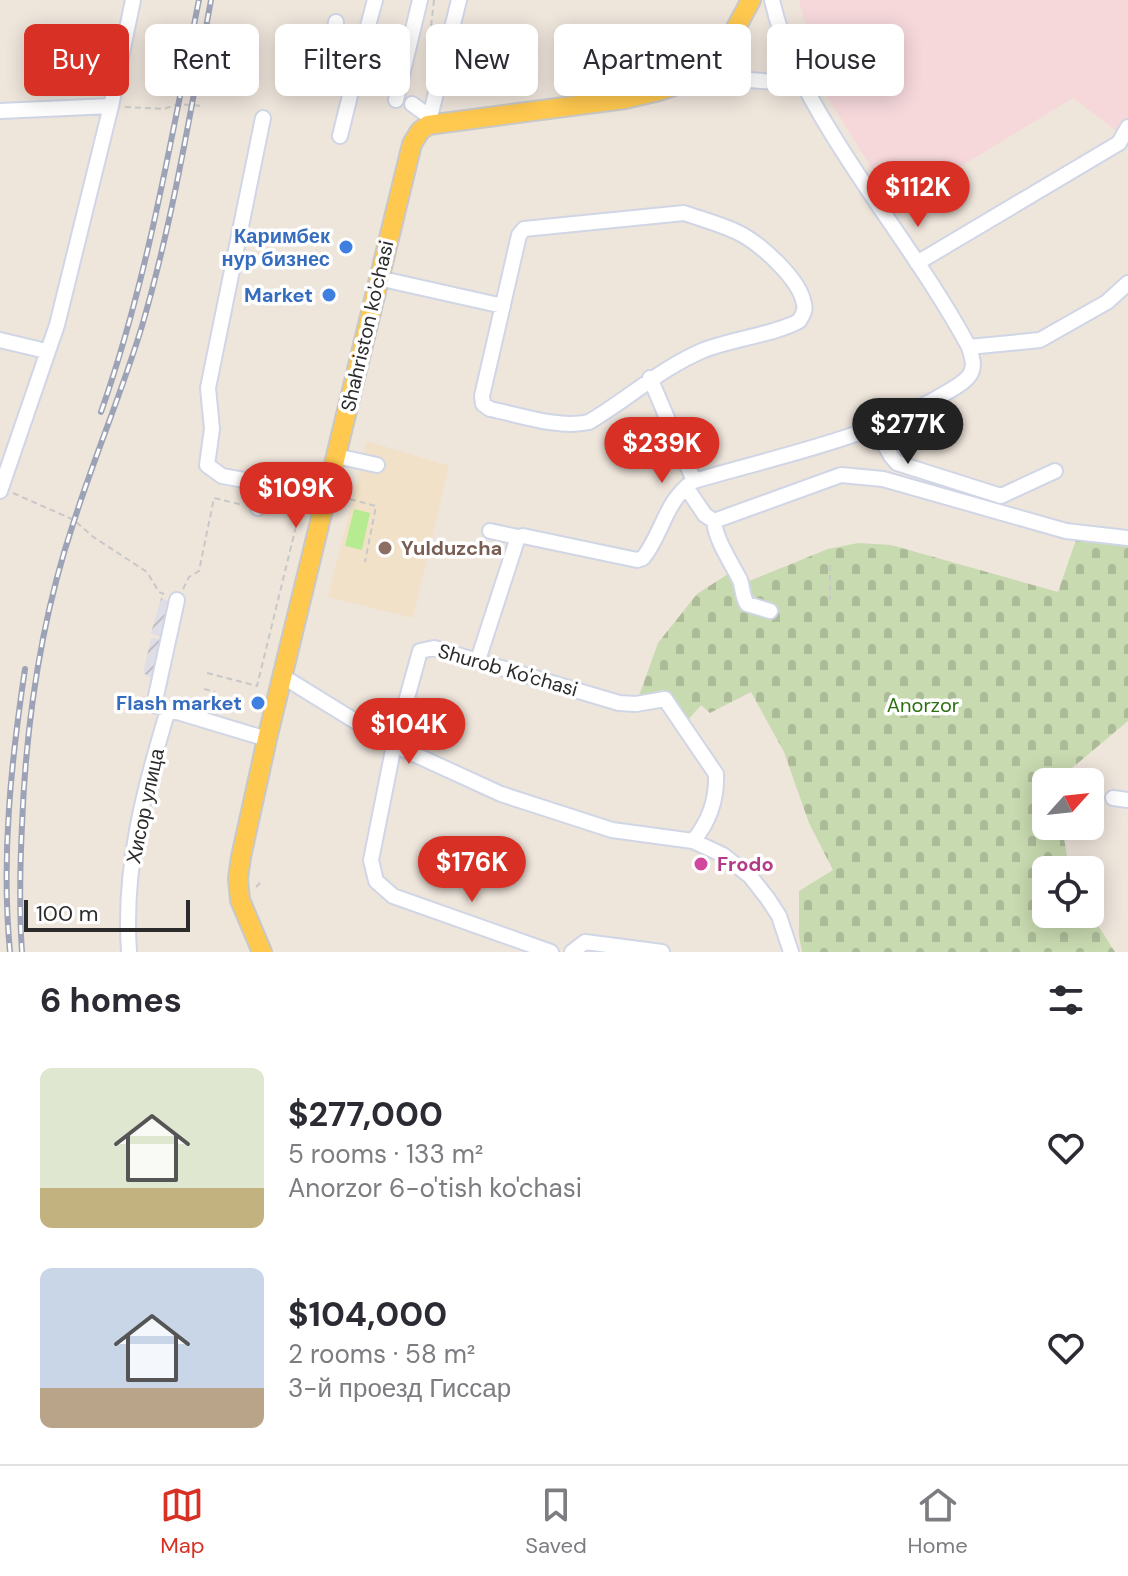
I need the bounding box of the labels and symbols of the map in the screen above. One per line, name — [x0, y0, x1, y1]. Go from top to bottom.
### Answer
pin: $112K — [862, 161, 974, 229]
place label: Каримбек нур бизнес — [221, 223, 331, 272]
street label: Shahriston ko'chasi — [335, 238, 399, 414]
marker: Каримбек нур бизнес — [337, 238, 355, 256]
place label: Market — [244, 282, 313, 308]
marker: Market — [320, 286, 338, 304]
pin: $277K — [852, 398, 964, 466]
pin: $239K — [606, 417, 718, 485]
pin: $109K — [240, 462, 352, 530]
place label: Yulduzcha — [401, 535, 502, 561]
marker: Yulduzcha — [376, 539, 394, 557]
street label: Shurob Ko'chasi — [435, 638, 581, 702]
place label: Flash market — [116, 690, 242, 716]
park label: Anorzor — [887, 692, 959, 718]
marker: Flash market — [249, 694, 267, 712]
pin: $104K — [353, 698, 465, 766]
street label: Хисор улица — [120, 745, 170, 866]
north arrow — [1032, 768, 1104, 840]
pin: $176K — [416, 836, 528, 904]
place label: Frodo — [717, 851, 774, 877]
marker: Frodo — [692, 855, 710, 873]
scale bar — [24, 896, 190, 932]

